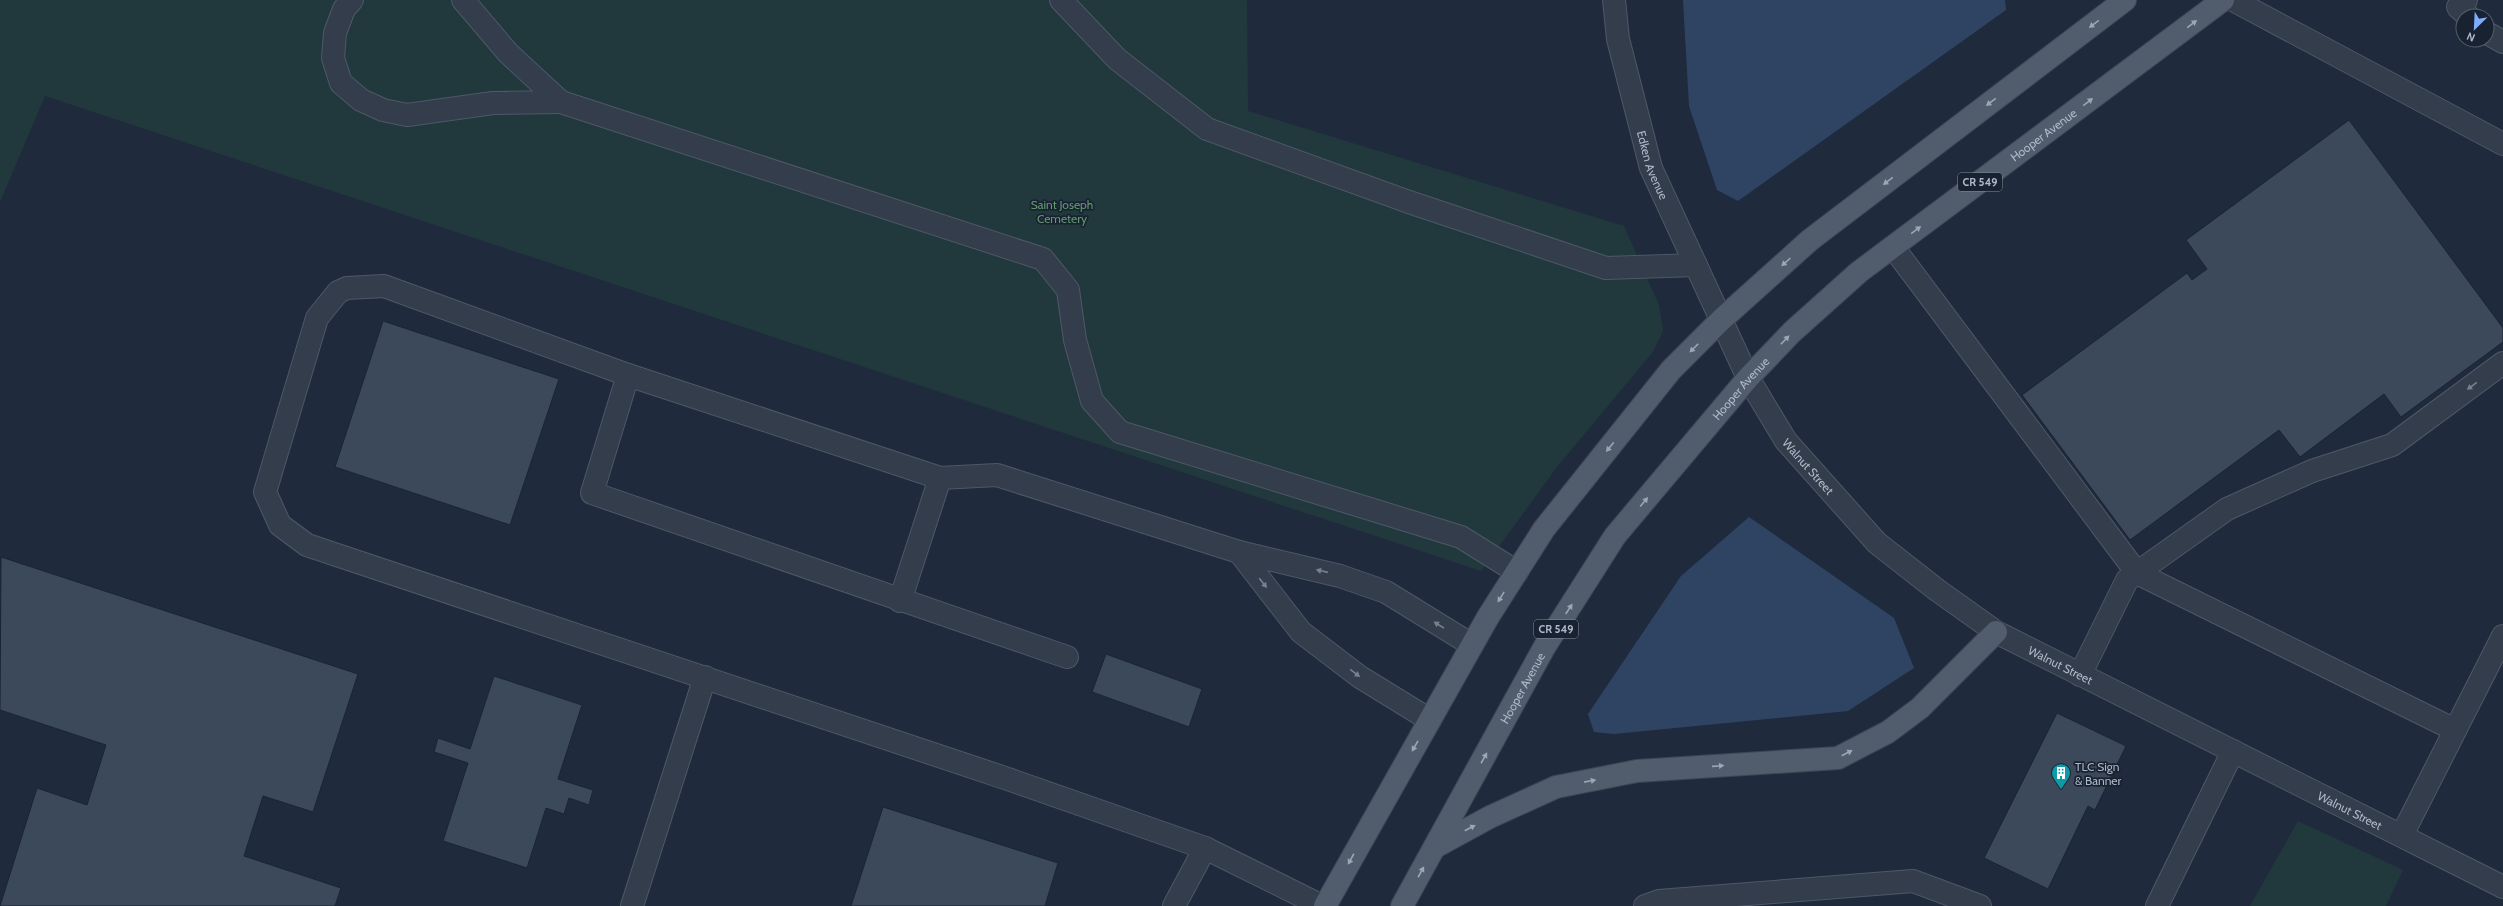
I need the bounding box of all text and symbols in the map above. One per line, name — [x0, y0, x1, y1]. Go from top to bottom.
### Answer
north arrow — [2455, 8, 2495, 48]
one-way arrow — [2089, 19, 2100, 28]
one-way arrow — [2186, 19, 2197, 28]
text: N — [2465, 29, 2477, 45]
one-way arrow — [2082, 97, 2093, 106]
one-way arrow — [1986, 98, 1996, 106]
street label: Hooper Avenue — [2007, 105, 2079, 164]
street label: Edken Avenue — [1634, 129, 1672, 202]
road number: CR 549 — [1958, 173, 2002, 191]
one-way arrow — [1882, 177, 1893, 186]
park label: Saint Joseph Cemetery — [1031, 197, 1093, 226]
one-way arrow — [1911, 226, 1922, 234]
one-way arrow — [1781, 257, 1791, 267]
one-way arrow — [1780, 335, 1789, 345]
one-way arrow — [1689, 343, 1699, 353]
street label: Hooper Avenue — [1709, 353, 1772, 423]
one-way arrow — [2466, 382, 2477, 391]
street label: Walnut Street — [1780, 435, 1837, 497]
one-way arrow — [1605, 441, 1614, 452]
one-way arrow — [1639, 497, 1648, 508]
one-way arrow — [1315, 568, 1328, 574]
one-way arrow — [1259, 577, 1267, 588]
one-way arrow — [1497, 591, 1504, 603]
one-way arrow — [1565, 604, 1573, 614]
road number: CR 549 — [1534, 620, 1578, 638]
one-way arrow — [1433, 621, 1445, 628]
street label: Walnut Street — [2026, 642, 2095, 687]
street label: Hooper Avenue — [1496, 650, 1548, 726]
one-way arrow — [1349, 669, 1360, 678]
one-way arrow — [1412, 740, 1419, 752]
one-way arrow — [1841, 750, 1853, 756]
one-way arrow — [1480, 752, 1487, 764]
place label: TLC Sign & Banner — [2075, 759, 2122, 788]
one-way arrow — [1712, 762, 1724, 769]
building icon: TLC Sign & Banner — [2050, 762, 2072, 790]
one-way arrow — [1583, 777, 1596, 783]
street label: Walnut Street — [2315, 788, 2385, 833]
one-way arrow — [1464, 825, 1475, 832]
one-way arrow — [1348, 853, 1355, 865]
one-way arrow — [1418, 866, 1425, 878]

